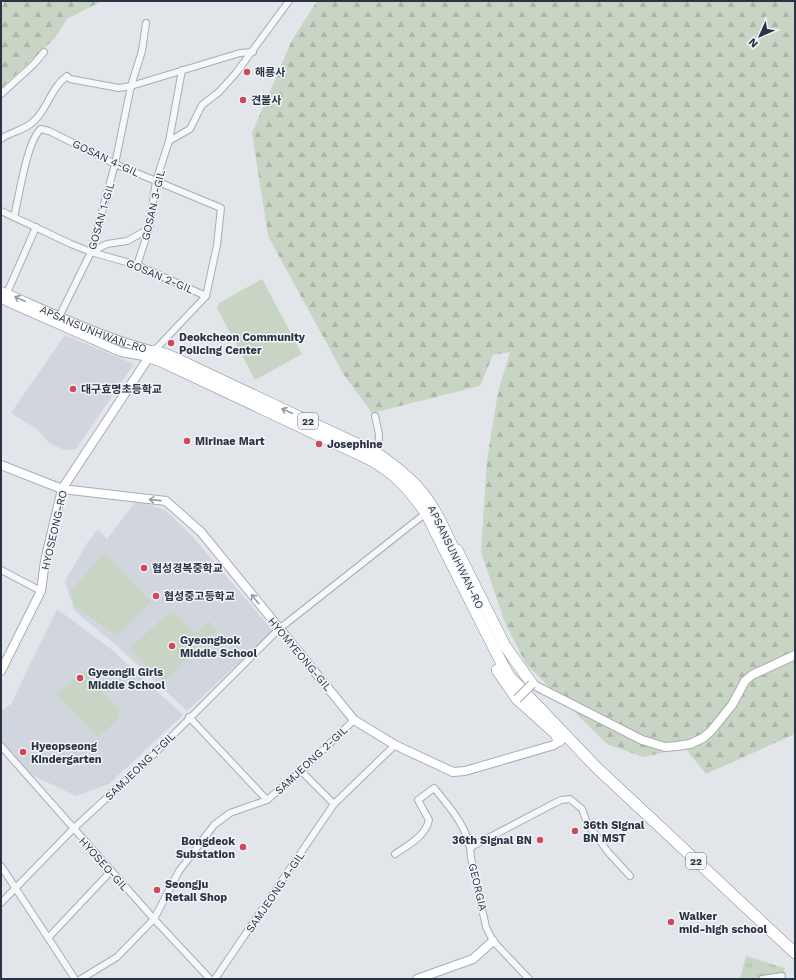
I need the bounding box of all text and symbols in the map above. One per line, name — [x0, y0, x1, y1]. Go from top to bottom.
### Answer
north arrow — [740, 16, 780, 56]
text: N — [746, 35, 761, 50]
place label: 해룡사 — [255, 66, 285, 79]
marker: 해룡사 — [242, 67, 252, 77]
place label: 견불사 — [251, 94, 281, 107]
marker: 견불사 — [238, 95, 248, 105]
street label: GOSAN 4-GIL — [70, 137, 142, 180]
street label: GOSAN 3-GIL — [139, 168, 168, 242]
street label: GOSAN 1-GIL — [86, 180, 117, 251]
street label: GOSAN 2-GIL — [124, 256, 196, 297]
one-way arrow — [15, 295, 27, 302]
street label: APSANSUNHWAN-RO — [38, 303, 148, 356]
place label: Deokcheon Community Policing Center — [179, 331, 306, 357]
marker: Deokcheon Community Policing Center — [166, 338, 176, 348]
place label: 대구효명초등학교 — [81, 383, 162, 396]
marker: 대구효명초등학교 — [68, 384, 78, 394]
one-way arrow — [281, 407, 293, 414]
road number: 22 — [298, 413, 318, 429]
place label: Mirinae Mart — [195, 435, 265, 448]
marker: Mirinae Mart — [182, 436, 192, 446]
place label: Josephine — [327, 438, 383, 451]
marker: Josephine — [314, 439, 324, 449]
street label: HYOSEONG-RO — [39, 489, 70, 571]
one-way arrow — [149, 496, 162, 503]
street label: APSANSUNHWAN-RO — [425, 503, 486, 611]
place label: 협성경복중학교 — [152, 562, 223, 575]
marker: 협성경복중학교 — [139, 563, 149, 573]
place label: 협성중고등학교 — [164, 590, 235, 603]
marker: 협성중고등학교 — [151, 591, 161, 601]
one-way arrow — [250, 593, 259, 604]
street label: HYOMYEONG-GIL — [265, 615, 335, 694]
place label: Gyeongbok Middle School — [180, 634, 257, 660]
marker: Gyeongbok Middle School — [167, 641, 177, 651]
place label: Gyeongil Girls Middle School — [88, 666, 165, 692]
marker: Gyeongil Girls Middle School — [75, 673, 85, 683]
street label: SAMJEONG 2-GIL — [272, 723, 351, 797]
street label: SAMJEONG 1-GIL — [103, 729, 178, 803]
place label: Hyeopseong Kindergarten — [31, 740, 102, 766]
marker: Hyeopseong Kindergarten — [18, 747, 28, 757]
place label: 36th Signal BN MST — [583, 819, 645, 845]
marker: 36th Signal BN MST — [570, 826, 580, 836]
place label: 36th Signal BN — [452, 834, 532, 847]
street label: HYOSEO-GIL — [76, 835, 131, 894]
place label: Bongdeok Substation — [176, 835, 235, 861]
marker: 36th Signal BN — [535, 835, 545, 845]
marker: Bongdeok Substation — [238, 842, 248, 852]
street label: SAMJEONG 4-GIL — [244, 849, 308, 935]
road number: 22 — [686, 853, 706, 869]
street label: GEORGIA — [466, 862, 489, 912]
place label: Seongju Retail Shop — [165, 878, 227, 904]
marker: Seongju Retail Shop — [152, 885, 162, 895]
place label: Walker mid-high school — [679, 910, 767, 936]
marker: Walker mid-high school — [666, 917, 676, 927]

